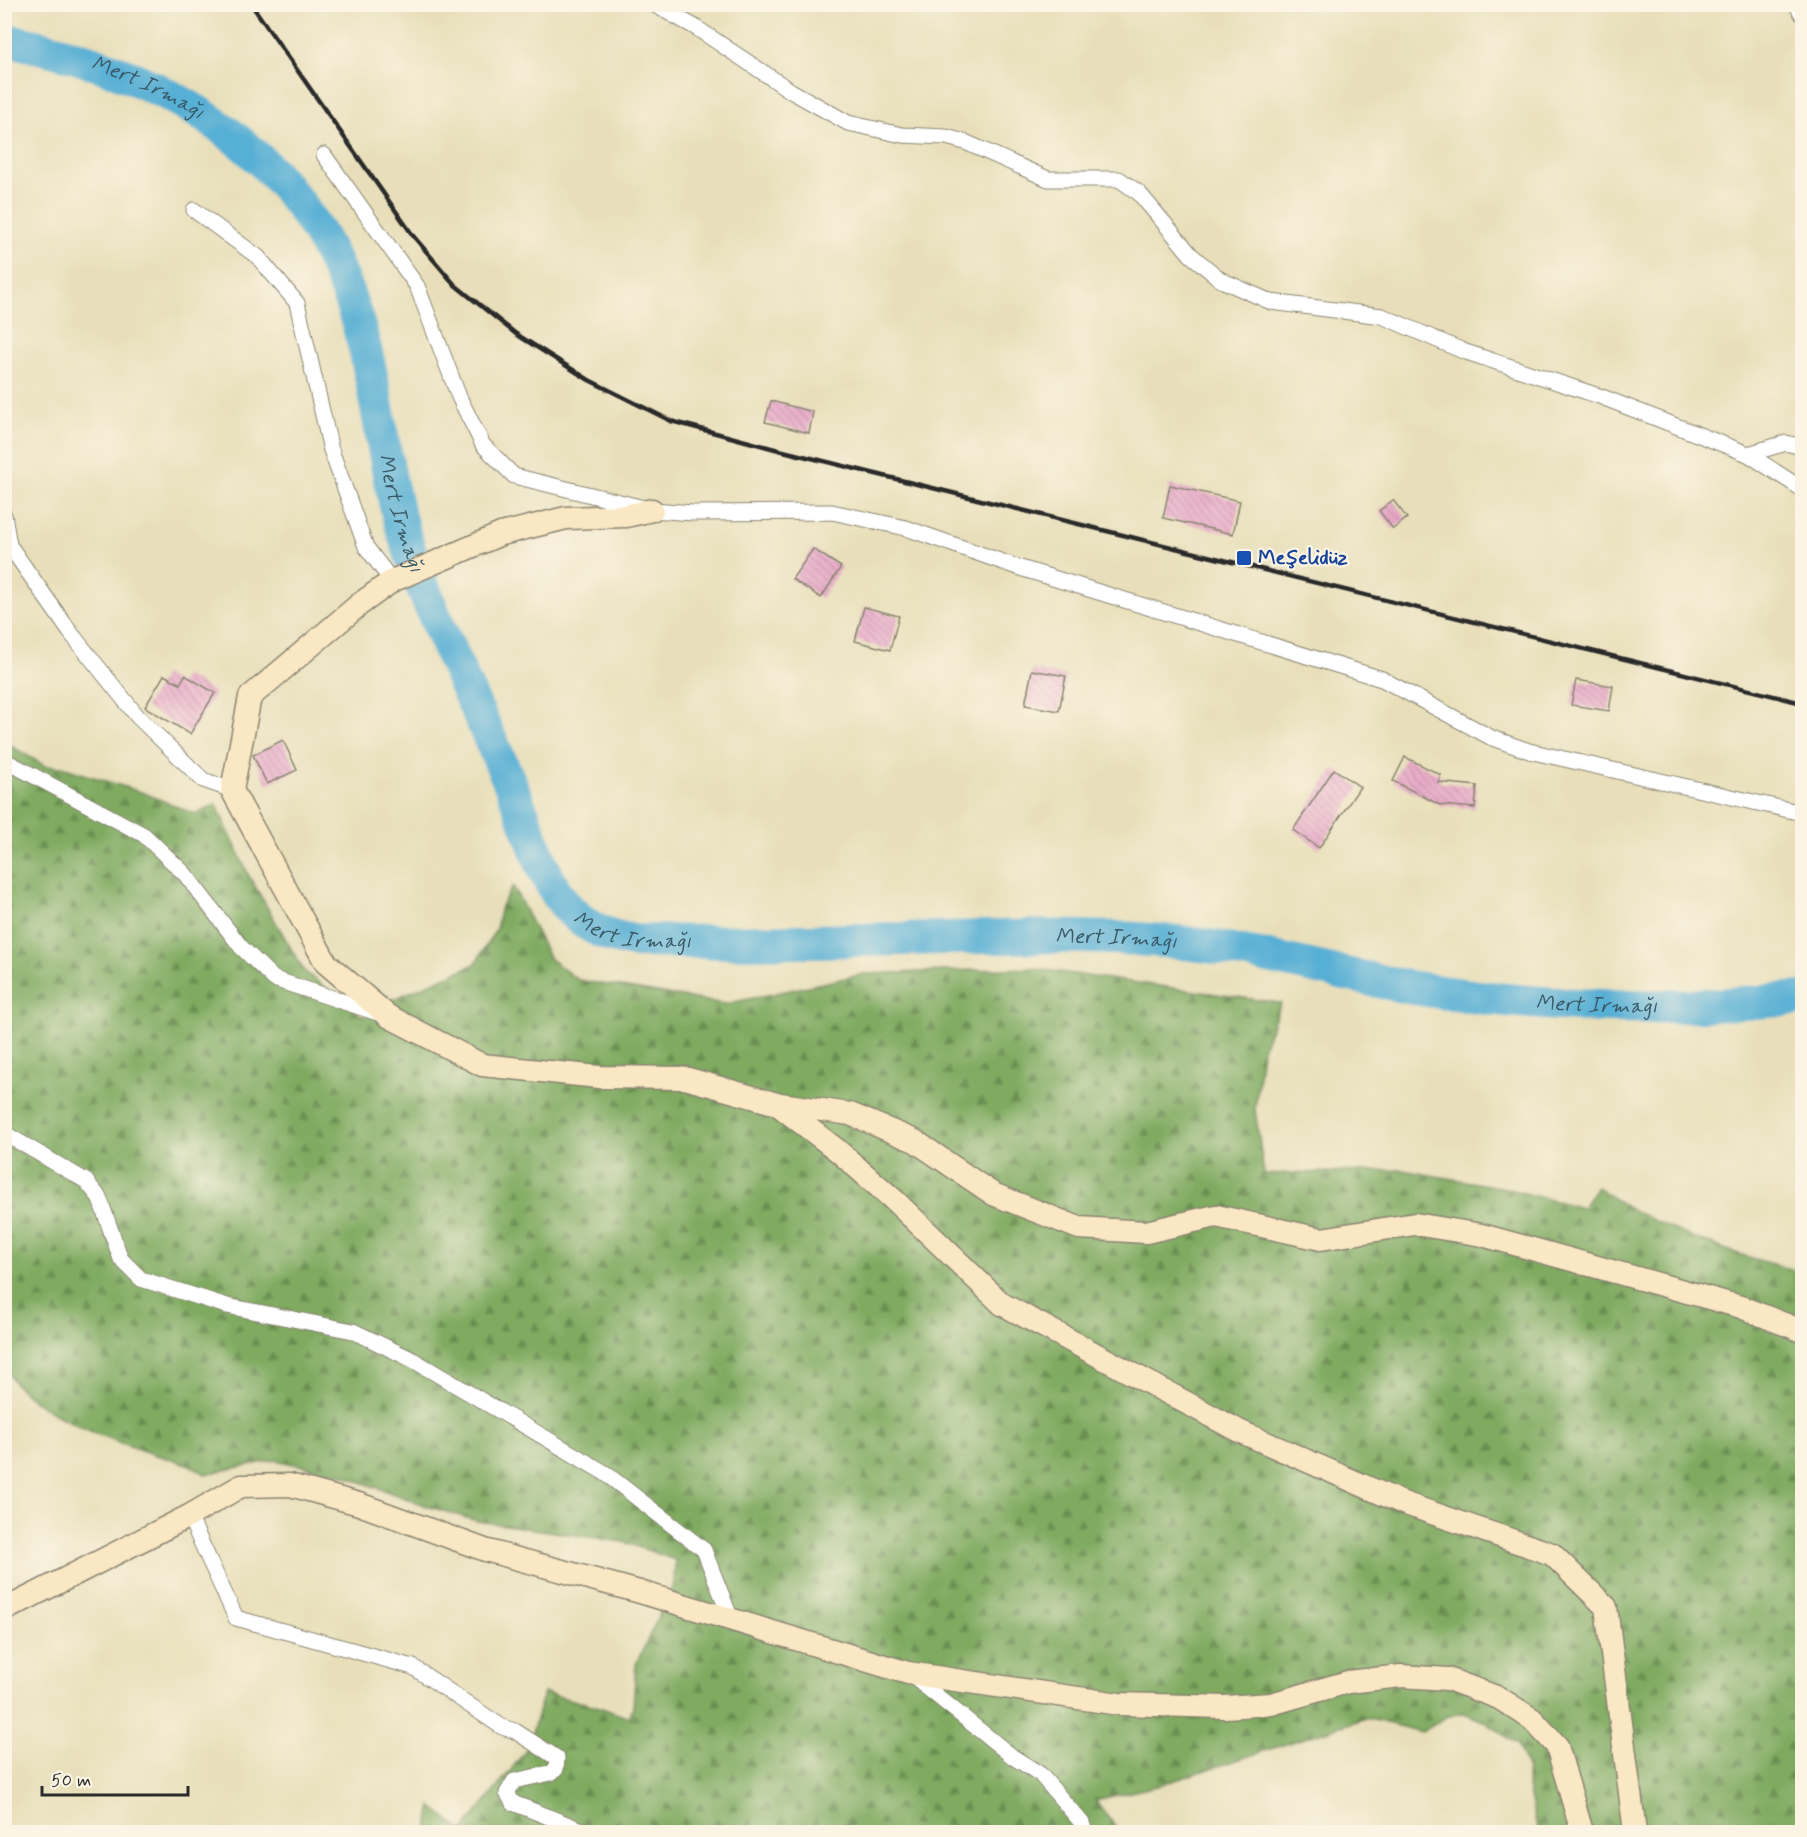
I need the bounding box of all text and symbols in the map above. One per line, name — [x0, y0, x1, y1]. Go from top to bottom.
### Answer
water label: Mert Irmağı — [88, 49, 210, 126]
water label: Mert Irmağı — [371, 452, 430, 577]
place label: Meşelidüz — [1258, 545, 1348, 572]
marker: Meşelidüz — [1235, 549, 1253, 567]
water label: Mert Irmağı — [567, 905, 691, 956]
water label: Mert Irmağı — [1055, 922, 1178, 956]
water label: Mert Irmağı — [1535, 989, 1658, 1021]
scale bar — [42, 1759, 188, 1797]
text: 50 m — [51, 1769, 91, 1793]

